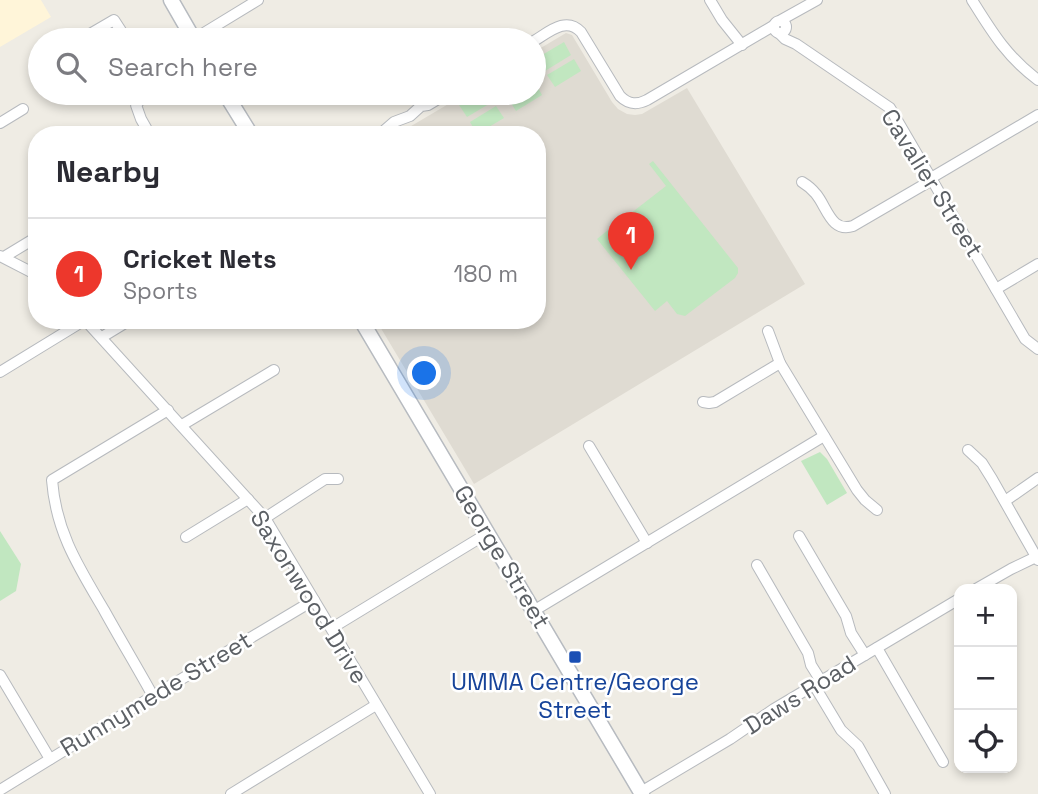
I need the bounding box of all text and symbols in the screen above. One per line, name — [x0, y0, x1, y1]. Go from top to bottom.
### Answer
search box — [28, 28, 546, 105]
icon: search — [52, 48, 90, 86]
text: Search here — [108, 50, 258, 84]
street label: Cavalier Street — [874, 103, 990, 263]
text: Nearby — [56, 152, 160, 191]
pin: 1 — [608, 212, 654, 270]
text: Cricket Nets — [123, 242, 277, 276]
text: 1 — [74, 259, 84, 289]
text: 180 m — [454, 259, 518, 289]
text: Sports — [123, 276, 198, 306]
your location — [407, 356, 441, 390]
street label: George Street — [447, 479, 558, 634]
street label: Saxonwood Drive — [244, 504, 375, 689]
map controls — [954, 584, 1017, 773]
button: + — [954, 584, 1017, 647]
street label: Runnymede Street — [54, 624, 257, 763]
button: − — [954, 647, 1017, 710]
street label: Daws Road — [738, 648, 862, 741]
marker: UMMA Centre/George Street — [567, 649, 583, 665]
place label: UMMA Centre/George Street — [451, 666, 699, 725]
button: locate — [954, 710, 1017, 773]

